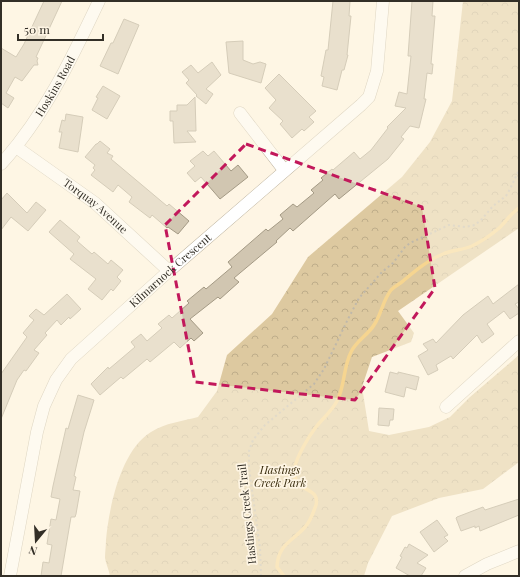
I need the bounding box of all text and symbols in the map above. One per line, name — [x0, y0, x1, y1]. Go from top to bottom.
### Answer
scale bar — [18, 16, 103, 42]
text: 50 m — [24, 21, 50, 37]
street label: Hoskins Road — [31, 53, 78, 119]
street label: Torquay Avenue — [60, 175, 131, 237]
street label: Kilmarnock Crescent — [126, 230, 214, 310]
park label: Hastings Creek Park — [254, 462, 306, 490]
street label: Hastings Creek Trail — [234, 463, 259, 565]
north arrow — [16, 521, 56, 561]
text: N — [27, 543, 39, 559]

